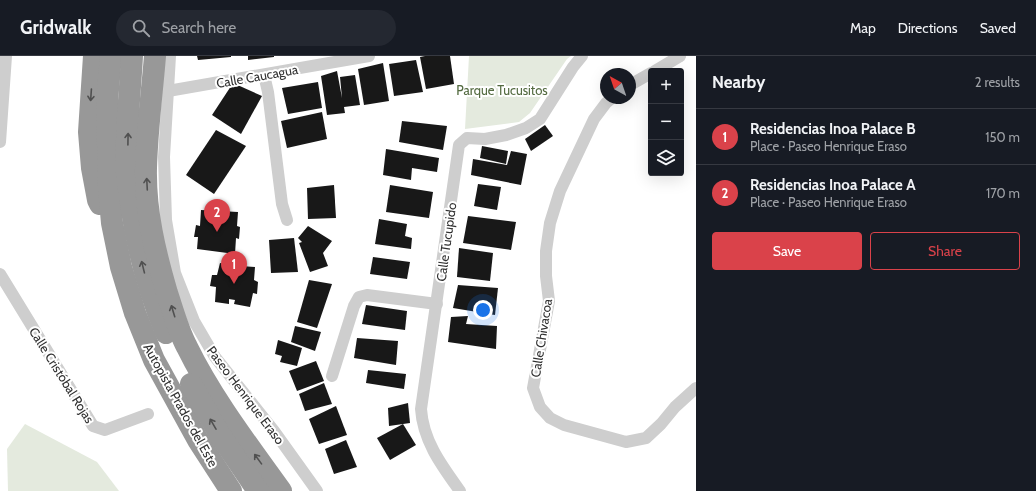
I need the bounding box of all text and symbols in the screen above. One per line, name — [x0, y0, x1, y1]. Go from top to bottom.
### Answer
search box — [116, 10, 396, 46]
text: Gridwalk — [20, 16, 92, 39]
icon: search — [130, 17, 152, 39]
text: Search here — [162, 19, 236, 37]
text: Map — [850, 19, 876, 37]
text: Directions — [898, 19, 958, 37]
text: Saved — [980, 19, 1016, 37]
street label: Calle Caucagua — [215, 61, 300, 91]
north arrow — [600, 68, 636, 104]
map controls — [648, 68, 684, 176]
button: + — [648, 68, 684, 104]
text: Nearby — [712, 72, 765, 92]
text: 2 results — [975, 74, 1020, 90]
park label: Parque Tucusitos — [456, 82, 548, 98]
one-way arrow — [88, 88, 95, 101]
button: − — [648, 104, 684, 140]
text: Residencias Inoa Palace B — [750, 120, 916, 138]
text: 1 — [723, 129, 727, 145]
text: 150 m — [985, 129, 1020, 145]
one-way arrow — [124, 133, 132, 146]
text: Place · Paseo Henrique Eraso — [750, 138, 907, 154]
button: layers — [648, 140, 684, 176]
text: Residencias Inoa Palace A — [750, 176, 916, 194]
one-way arrow — [143, 178, 150, 191]
text: 2 — [722, 185, 728, 201]
text: 170 m — [986, 185, 1020, 201]
text: Place · Paseo Henrique Eraso — [750, 194, 907, 210]
pin: 2 — [204, 199, 230, 232]
street label: Calle Tucupido — [433, 201, 459, 283]
button: Save — [712, 232, 862, 270]
button: Share — [870, 232, 1020, 270]
pin: 1 — [221, 251, 247, 284]
one-way arrow — [139, 261, 147, 274]
street label: Calle Chivacoa — [527, 297, 555, 379]
your location — [473, 300, 493, 320]
one-way arrow — [169, 305, 176, 318]
street label: Calle Cristóbal Rojas — [25, 324, 98, 427]
street label: Autopista Prados del Este — [140, 340, 222, 470]
street label: Paseo Henrique Eraso — [204, 343, 288, 447]
one-way arrow — [209, 418, 217, 430]
one-way arrow — [254, 454, 262, 465]

